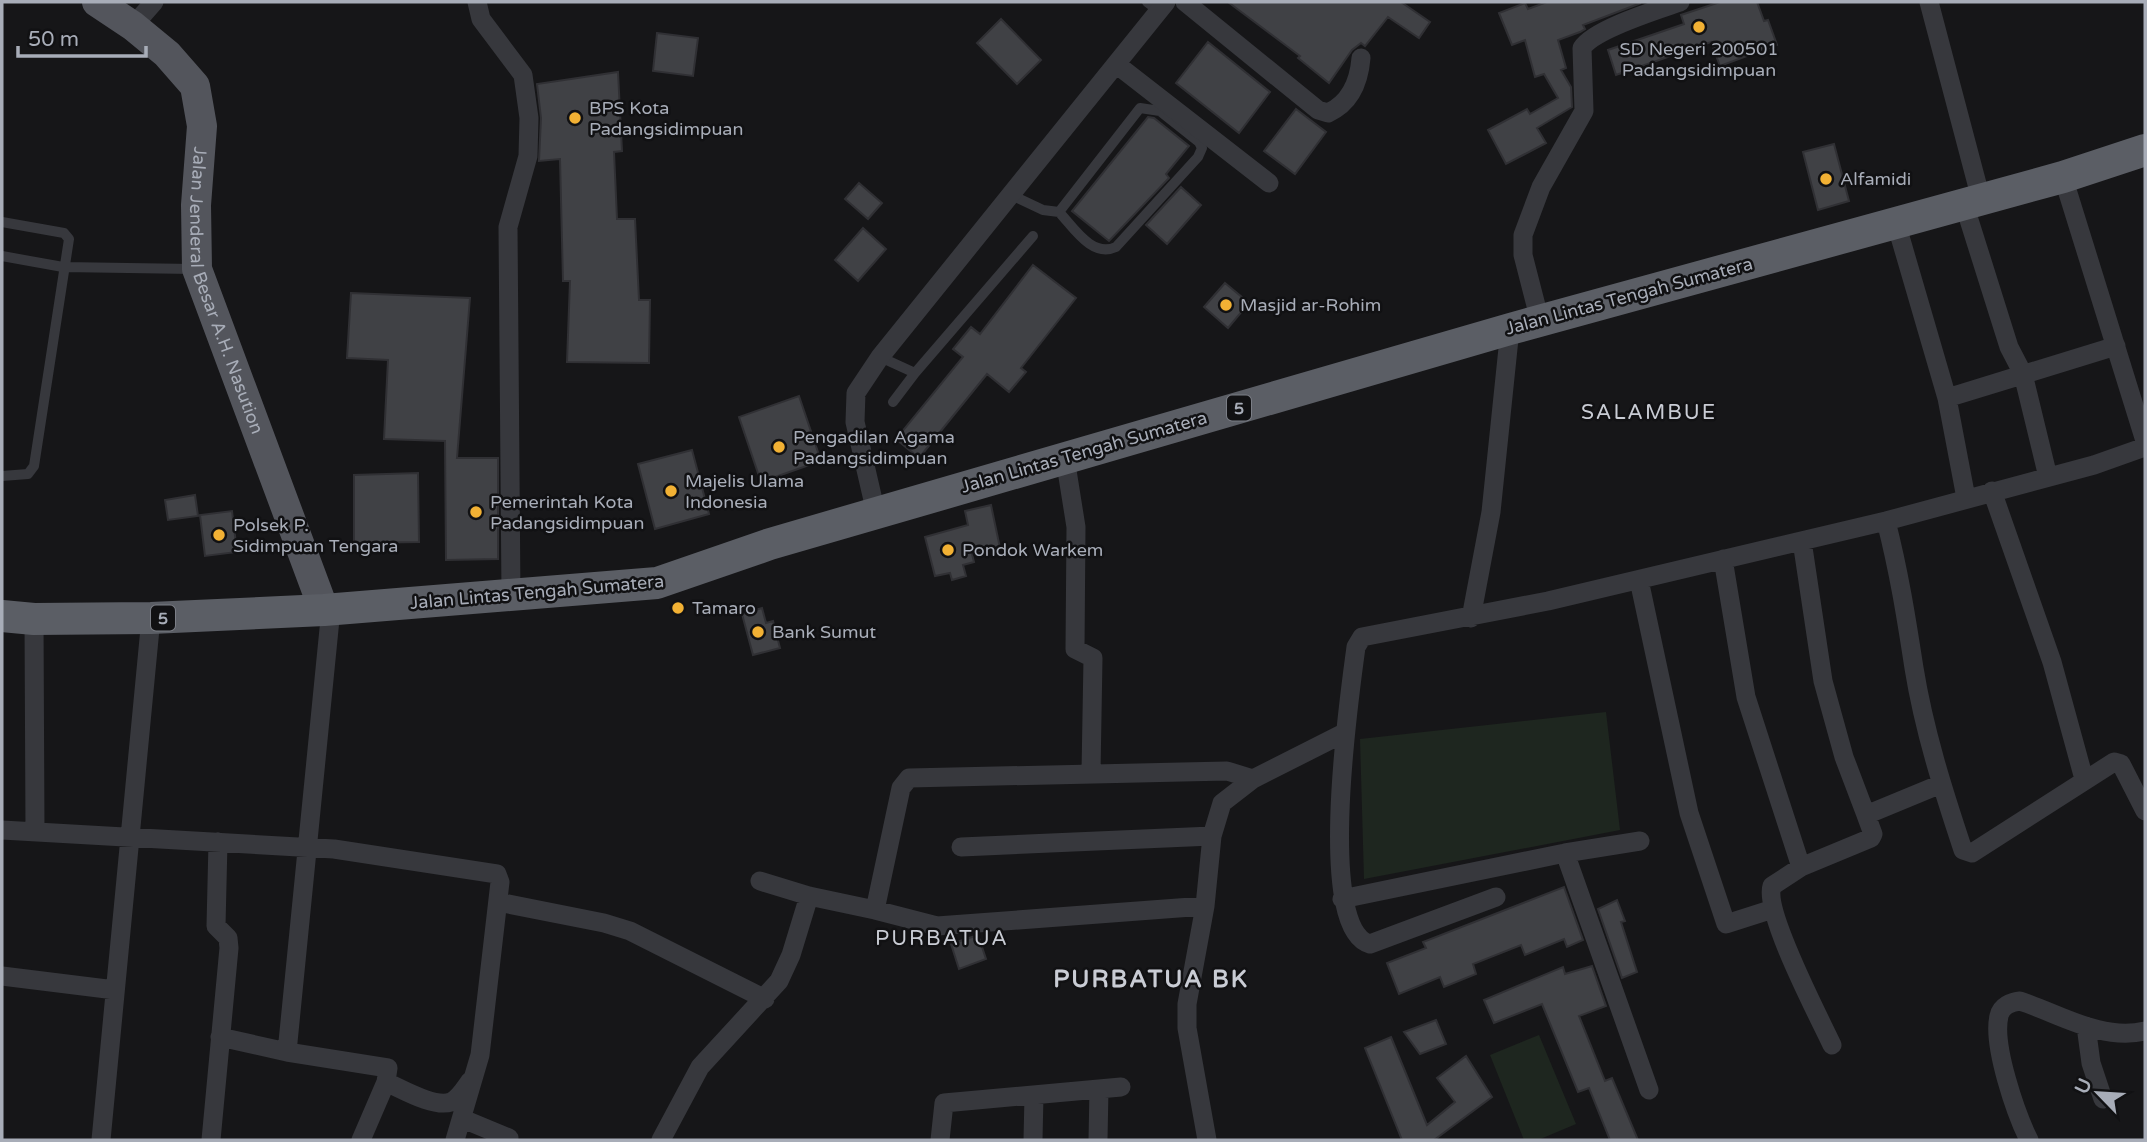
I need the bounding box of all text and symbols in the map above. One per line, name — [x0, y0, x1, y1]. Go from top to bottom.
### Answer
scale bar — [18, 14, 145, 58]
marker: SD Negeri 200501 Padangsidimpuan — [1691, 19, 1707, 35]
text: 50 m — [28, 27, 79, 52]
place label: SD Negeri 200501 Padangsidimpuan — [1619, 38, 1779, 81]
place label: BPS Kota Padangsidimpuan — [589, 97, 743, 140]
marker: BPS Kota Padangsidimpuan — [567, 110, 583, 126]
street label: Jalan Jenderal Besar A.H. Nasution — [185, 146, 268, 437]
place label: Alfamidi — [1840, 168, 1911, 190]
marker: Alfamidi — [1818, 171, 1834, 187]
street label: Jalan Lintas Tengah Sumatera — [1503, 252, 1755, 340]
place label: Masjid ar-Rohim — [1240, 294, 1381, 316]
marker: Masjid ar-Rohim — [1218, 297, 1234, 313]
road number: 5 — [1227, 396, 1251, 420]
district label: SALAMBUE — [1581, 400, 1717, 425]
street label: Jalan Lintas Tengah Sumatera — [958, 406, 1210, 498]
place label: Pengadilan Agama Padangsidimpuan — [793, 426, 955, 469]
marker: Pengadilan Agama Padangsidimpuan — [771, 439, 787, 455]
place label: Majelis Ulama Indonesia — [685, 470, 804, 513]
marker: Majelis Ulama Indonesia — [663, 483, 679, 499]
place label: Pemerintah Kota Padangsidimpuan — [490, 491, 644, 534]
marker: Pemerintah Kota Padangsidimpuan — [468, 504, 484, 520]
place label: Polsek P. Sidimpuan Tengara — [233, 514, 398, 557]
marker: Polsek P. Sidimpuan Tengara — [211, 527, 227, 543]
place label: Pondok Warkem — [962, 539, 1103, 561]
marker: Pondok Warkem — [940, 542, 956, 558]
street label: Jalan Lintas Tengah Sumatera — [409, 570, 665, 614]
place label: Tamaro — [692, 597, 756, 619]
marker: Tamaro — [670, 600, 686, 616]
road number: 5 — [151, 606, 175, 631]
place label: Bank Sumut — [772, 621, 876, 643]
marker: Bank Sumut — [750, 624, 766, 640]
district label: PURBATUA — [875, 926, 1009, 951]
district label: PURBATUA BK — [1053, 965, 1249, 994]
north arrow — [2063, 1058, 2133, 1128]
text: U — [2070, 1075, 2097, 1097]

